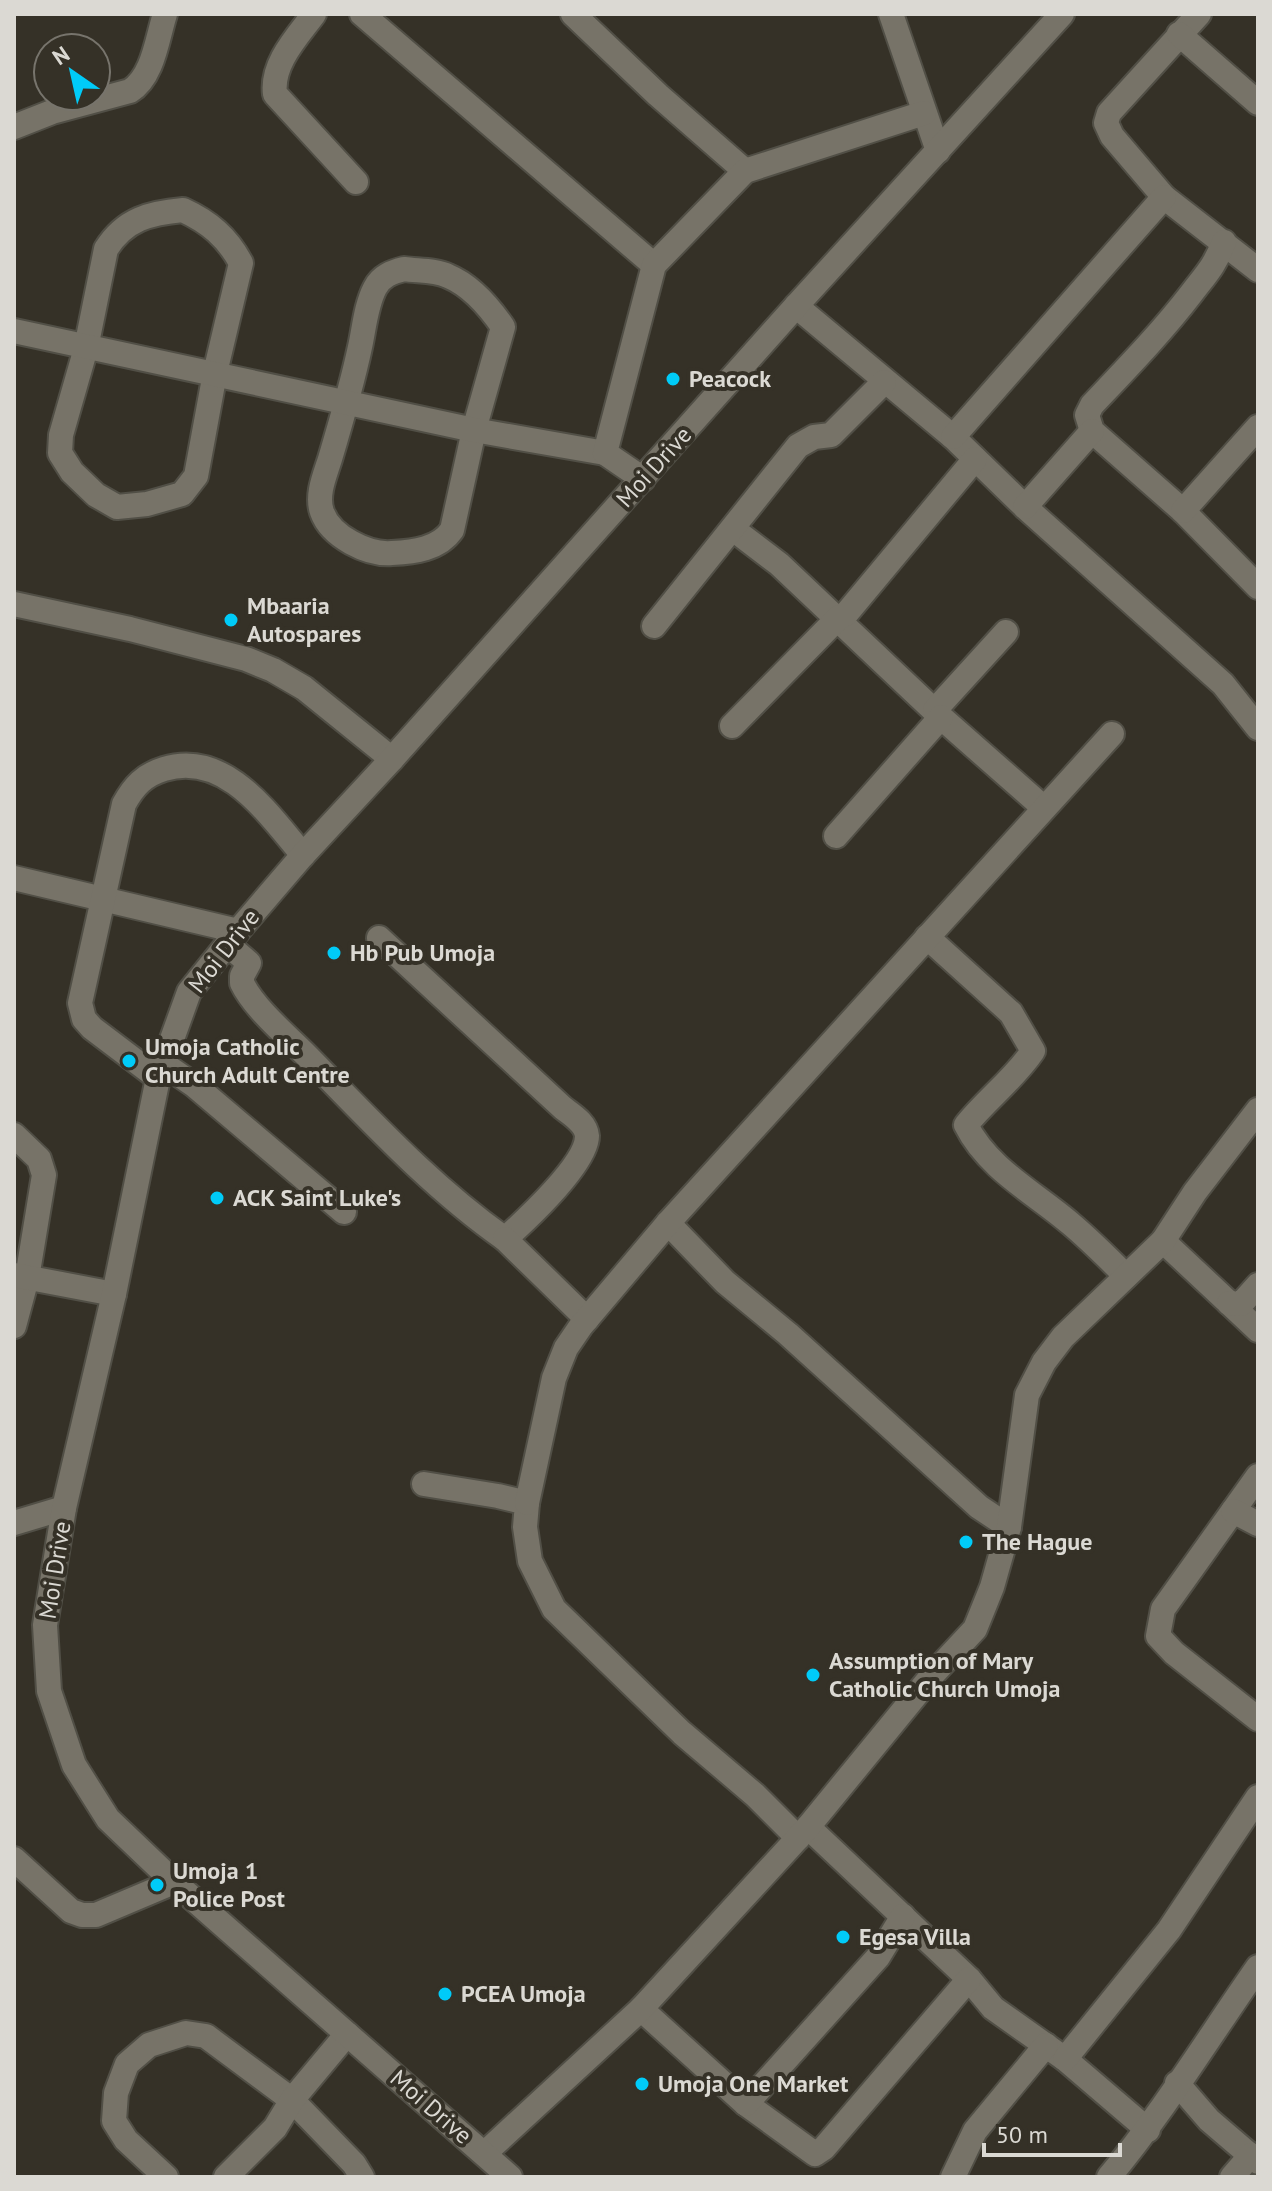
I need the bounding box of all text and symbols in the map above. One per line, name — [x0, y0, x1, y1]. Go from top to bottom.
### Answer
north arrow — [32, 32, 112, 112]
text: N — [47, 40, 75, 71]
place label: Peacock — [689, 363, 771, 394]
marker: Peacock — [664, 370, 682, 388]
street label: Moi Drive — [609, 420, 698, 514]
place label: Mbaaria Autospares — [247, 590, 361, 649]
marker: Mbaaria Autospares — [222, 611, 240, 629]
street label: Moi Drive — [181, 902, 266, 999]
place label: Hb Pub Umoja — [350, 937, 495, 968]
marker: Hb Pub Umoja — [325, 944, 343, 962]
place label: Umoja Catholic Church Adult Centre — [145, 1031, 350, 1090]
marker: Umoja Catholic Church Adult Centre — [120, 1052, 138, 1070]
place label: ACK Saint Luke's — [233, 1182, 401, 1213]
marker: ACK Saint Luke's — [208, 1189, 226, 1207]
street label: Moi Drive — [31, 1519, 78, 1621]
place label: The Hague — [982, 1526, 1092, 1557]
marker: The Hague — [957, 1533, 975, 1551]
place label: Assumption of Mary Catholic Church Umoja — [829, 1645, 1060, 1704]
marker: Assumption of Mary Catholic Church Umoja — [804, 1666, 822, 1684]
place label: Umoja 1 Police Post — [173, 1855, 285, 1914]
marker: Umoja 1 Police Post — [148, 1876, 166, 1894]
place label: Egesa Villa — [859, 1921, 971, 1952]
marker: Egesa Villa — [834, 1928, 852, 1946]
place label: PCEA Umoja — [461, 1978, 586, 2009]
marker: PCEA Umoja — [436, 1985, 454, 2003]
street label: Moi Drive — [384, 2063, 479, 2151]
place label: Umoja One Market — [658, 2068, 849, 2099]
marker: Umoja One Market — [633, 2075, 651, 2093]
scale bar — [984, 2107, 1120, 2157]
text: 50 m — [996, 2119, 1048, 2150]

